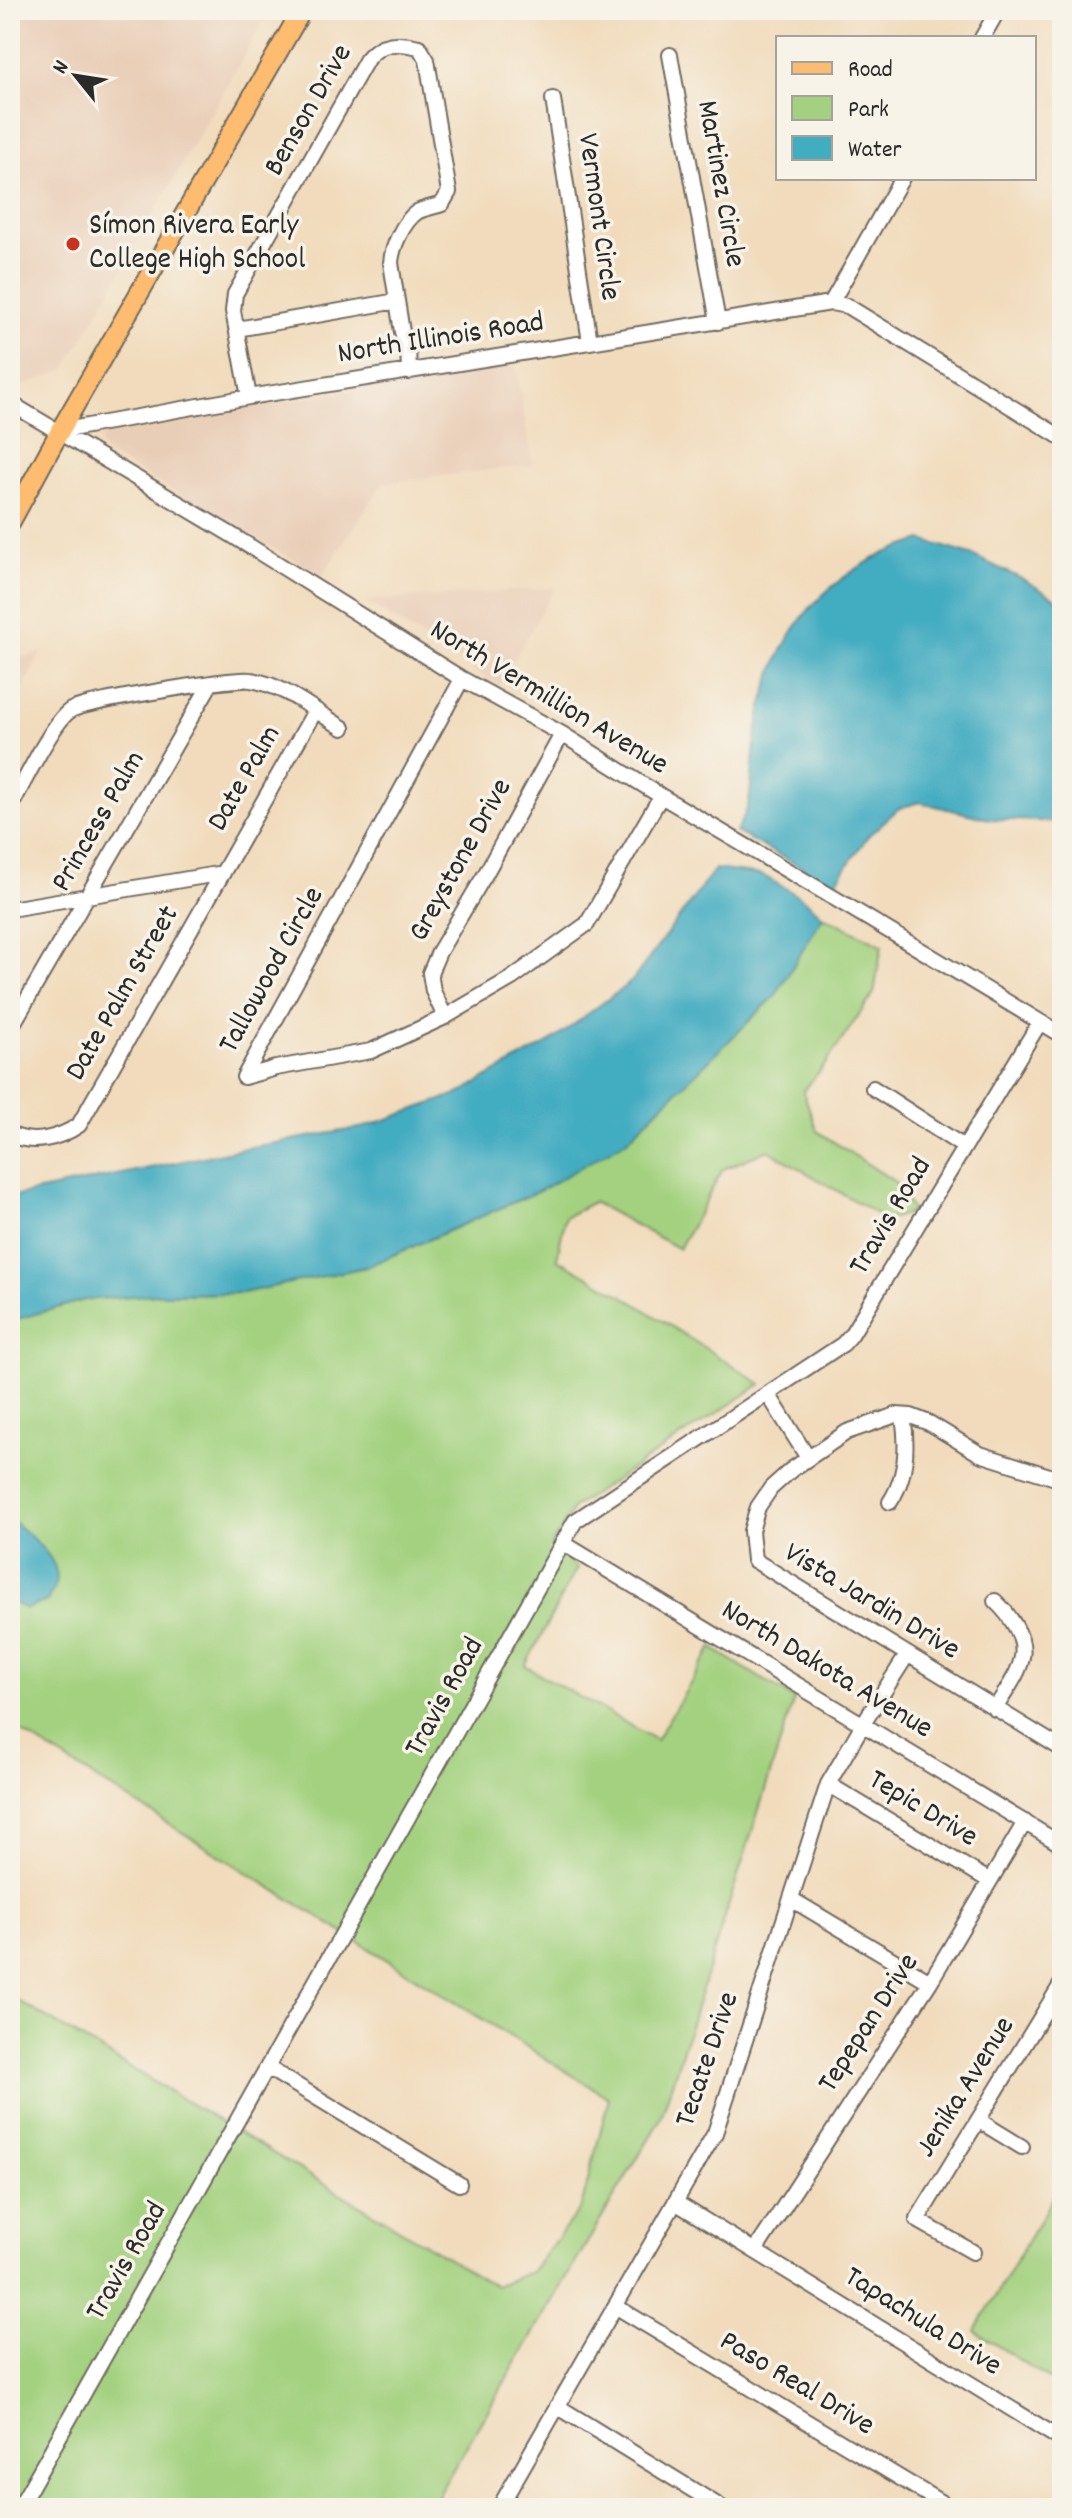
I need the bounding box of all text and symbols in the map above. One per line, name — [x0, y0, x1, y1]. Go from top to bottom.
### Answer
north arrow — [36, 36, 116, 116]
legend — [776, 36, 1036, 180]
street label: Benson Drive — [255, 37, 365, 185]
text: Road — [848, 54, 893, 88]
text: N — [46, 55, 78, 80]
text: Park — [848, 94, 889, 128]
street label: Martinez Circle — [683, 97, 755, 271]
street label: Vermont Circle — [564, 131, 630, 303]
text: Water — [848, 134, 901, 168]
place label: Símon Rivera Early College High School — [89, 206, 305, 283]
marker: Símon Rivera Early College High School — [64, 235, 82, 253]
street label: North Illinois Road — [335, 302, 547, 378]
street label: North Vermillion Avenue — [420, 611, 676, 787]
street label: Date Palm — [198, 718, 294, 840]
street label: Princess Palm — [42, 743, 158, 901]
street label: Greystone Drive — [399, 772, 525, 950]
street label: Tallowood Circle — [209, 880, 337, 1062]
street label: Date Palm Street — [56, 898, 192, 1090]
street label: Travis Road — [840, 1150, 944, 1284]
street label: Vista Jardin Drive — [775, 1533, 967, 1673]
street label: North Dakota Avenue — [712, 1591, 940, 1751]
street label: Travis Road — [395, 1630, 497, 1766]
street label: Tepic Drive — [859, 1760, 985, 1860]
street label: Tepepan Drive — [809, 1946, 931, 2102]
street label: Tecate Drive — [666, 1987, 752, 2133]
street label: Jenika Avenue — [907, 2009, 1027, 2167]
street label: Travis Road — [77, 2195, 179, 2329]
street label: Tapachula Drive — [835, 2257, 1009, 2389]
street label: Paso Real Drive — [710, 2322, 882, 2448]

